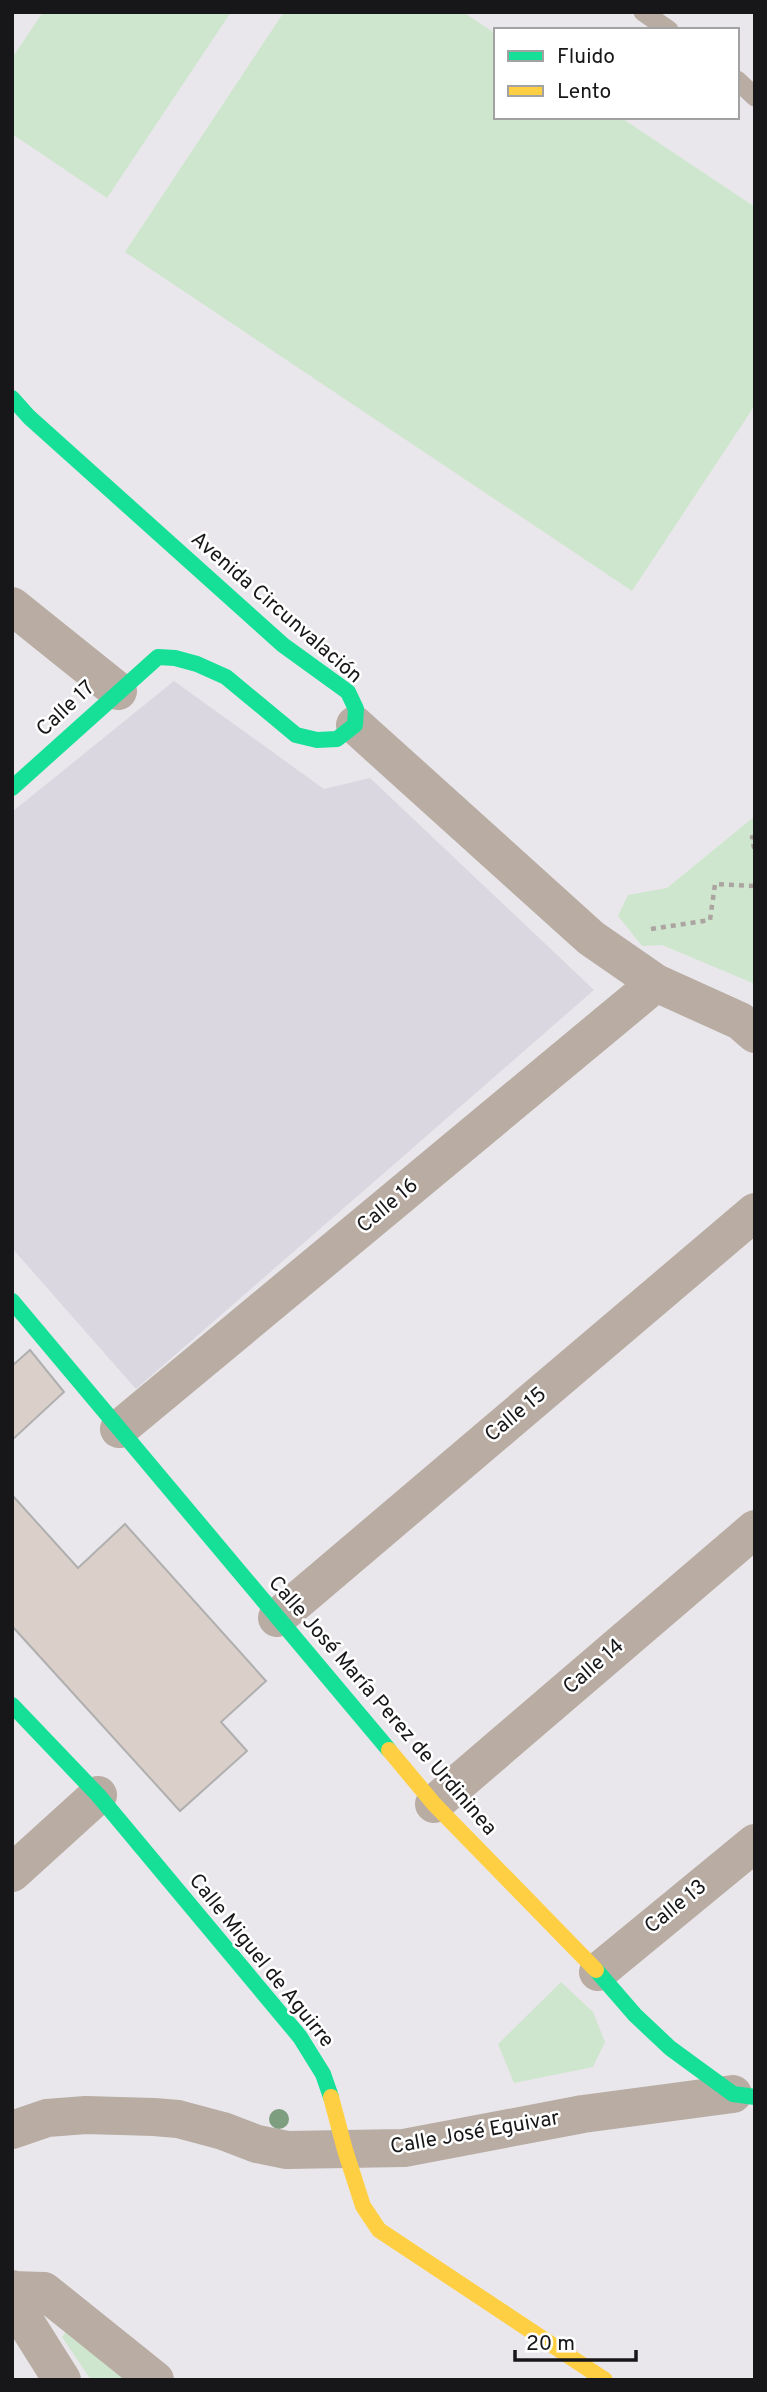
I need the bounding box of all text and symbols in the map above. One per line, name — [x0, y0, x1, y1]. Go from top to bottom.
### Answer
legend — [494, 28, 739, 119]
text: Fluido — [557, 44, 615, 71]
text: Lento — [557, 79, 611, 106]
street label: Avenida Circunvalación — [185, 526, 367, 690]
street label: Calle 17 — [31, 675, 101, 743]
street label: Calle 16 — [352, 1172, 424, 1240]
street label: Calle 15 — [479, 1381, 553, 1449]
street label: Calle José María Perez de Urdininea — [262, 1570, 502, 1842]
street label: Calle 14 — [558, 1633, 630, 1701]
street label: Calle Miguel de Aguirre — [182, 1868, 340, 2054]
street label: Calle 13 — [639, 1874, 713, 1940]
street label: Calle José Eguivar — [388, 2105, 562, 2161]
scale bar — [515, 2318, 636, 2362]
text: 20 m — [526, 2331, 575, 2358]

